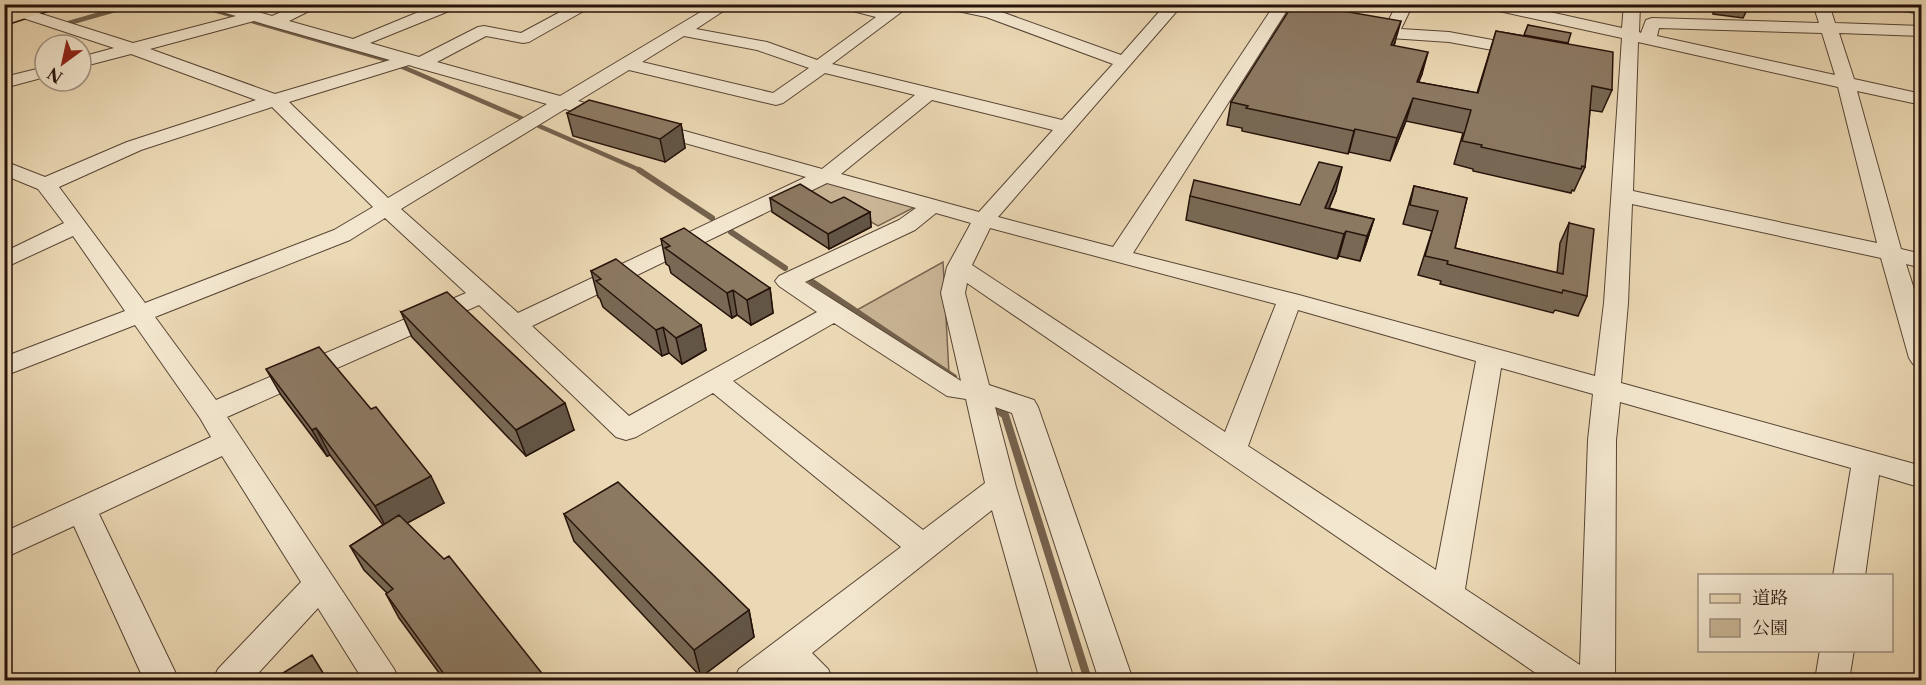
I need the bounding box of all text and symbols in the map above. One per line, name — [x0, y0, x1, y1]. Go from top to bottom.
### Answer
north arrow — [33, 33, 93, 93]
text: N — [43, 63, 66, 88]
legend — [1698, 574, 1893, 652]
text: 道路 — [1752, 587, 1788, 609]
text: 公園 — [1752, 617, 1788, 639]

